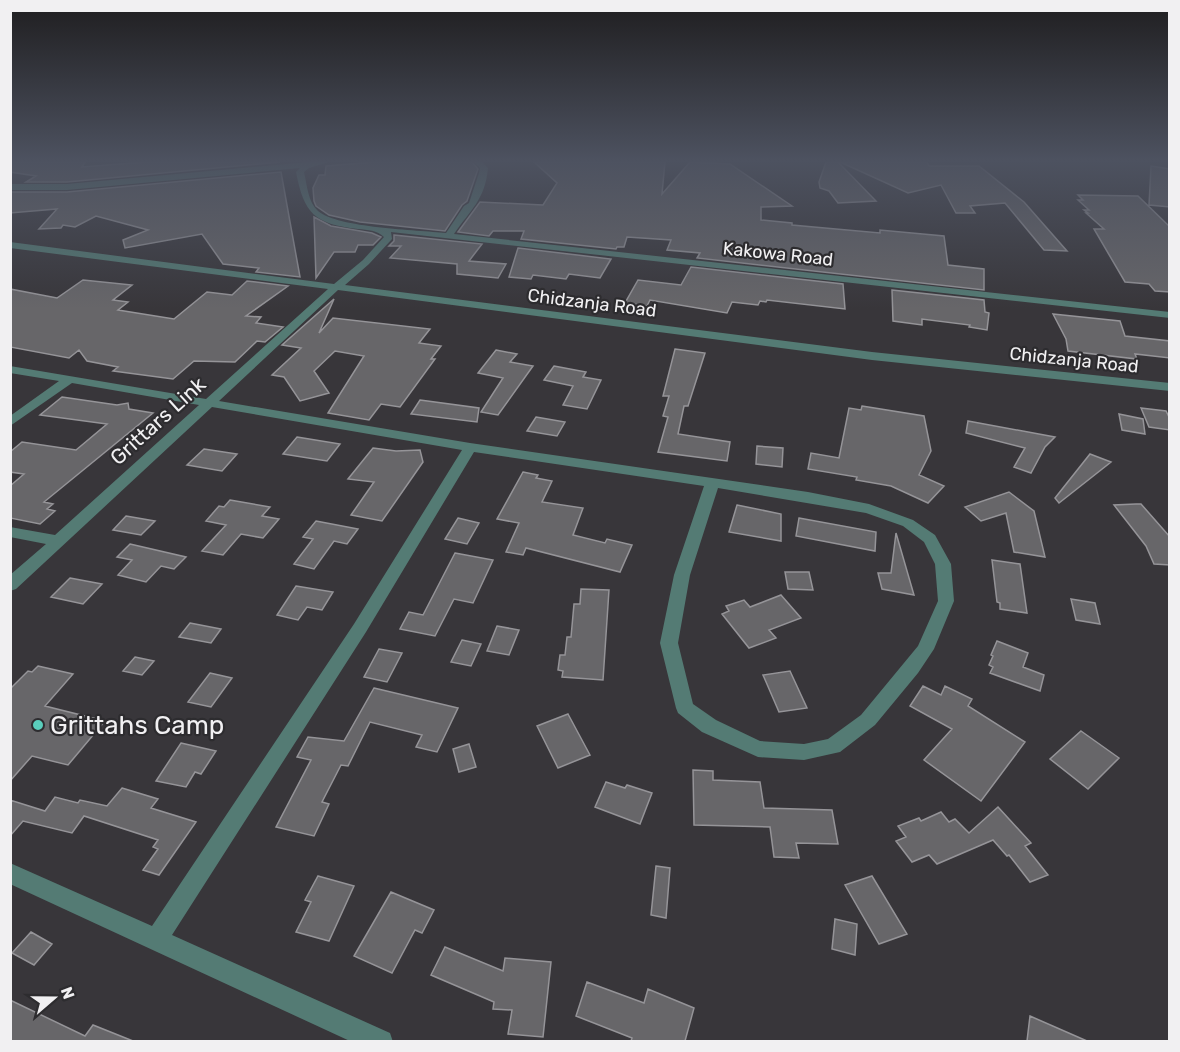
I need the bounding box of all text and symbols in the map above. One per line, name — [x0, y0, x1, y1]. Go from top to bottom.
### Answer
street label: Kakowa Road — [722, 237, 834, 271]
street label: Chidzanja Road — [526, 284, 658, 322]
street label: Chidzanja Road — [1008, 342, 1140, 378]
street label: Grittars Link — [105, 371, 211, 470]
place label: Grittahs Camp — [50, 710, 224, 741]
marker: Grittahs Camp — [31, 718, 45, 732]
north arrow — [24, 968, 84, 1028]
text: N — [57, 984, 79, 1002]

